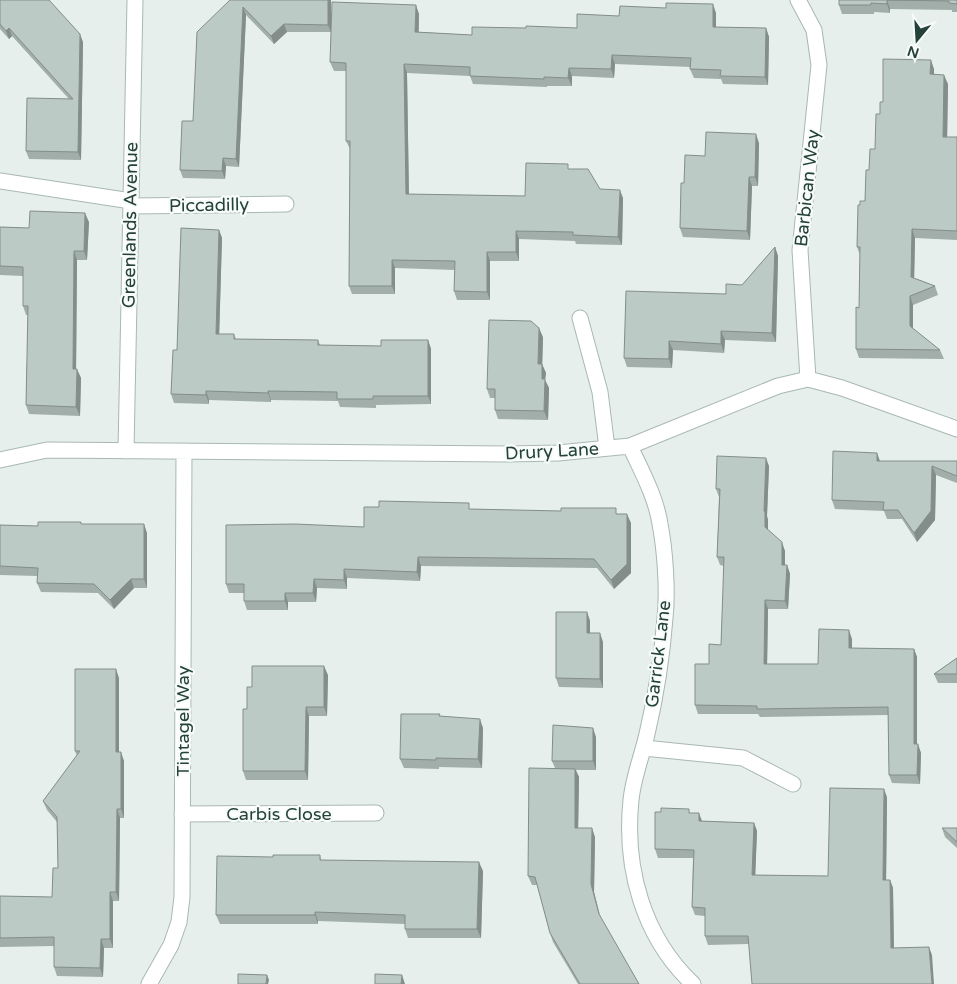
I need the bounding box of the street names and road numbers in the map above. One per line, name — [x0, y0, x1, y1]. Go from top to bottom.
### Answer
street label: Barbican Way — [790, 128, 824, 248]
street label: Greenlands Avenue — [118, 142, 142, 308]
street label: Piccadilly — [169, 193, 250, 217]
street label: Drury Lane — [504, 438, 600, 464]
street label: Garrick Lane — [641, 599, 675, 709]
street label: Tintagel Way — [172, 665, 194, 776]
street label: Carbis Close — [226, 803, 332, 825]

